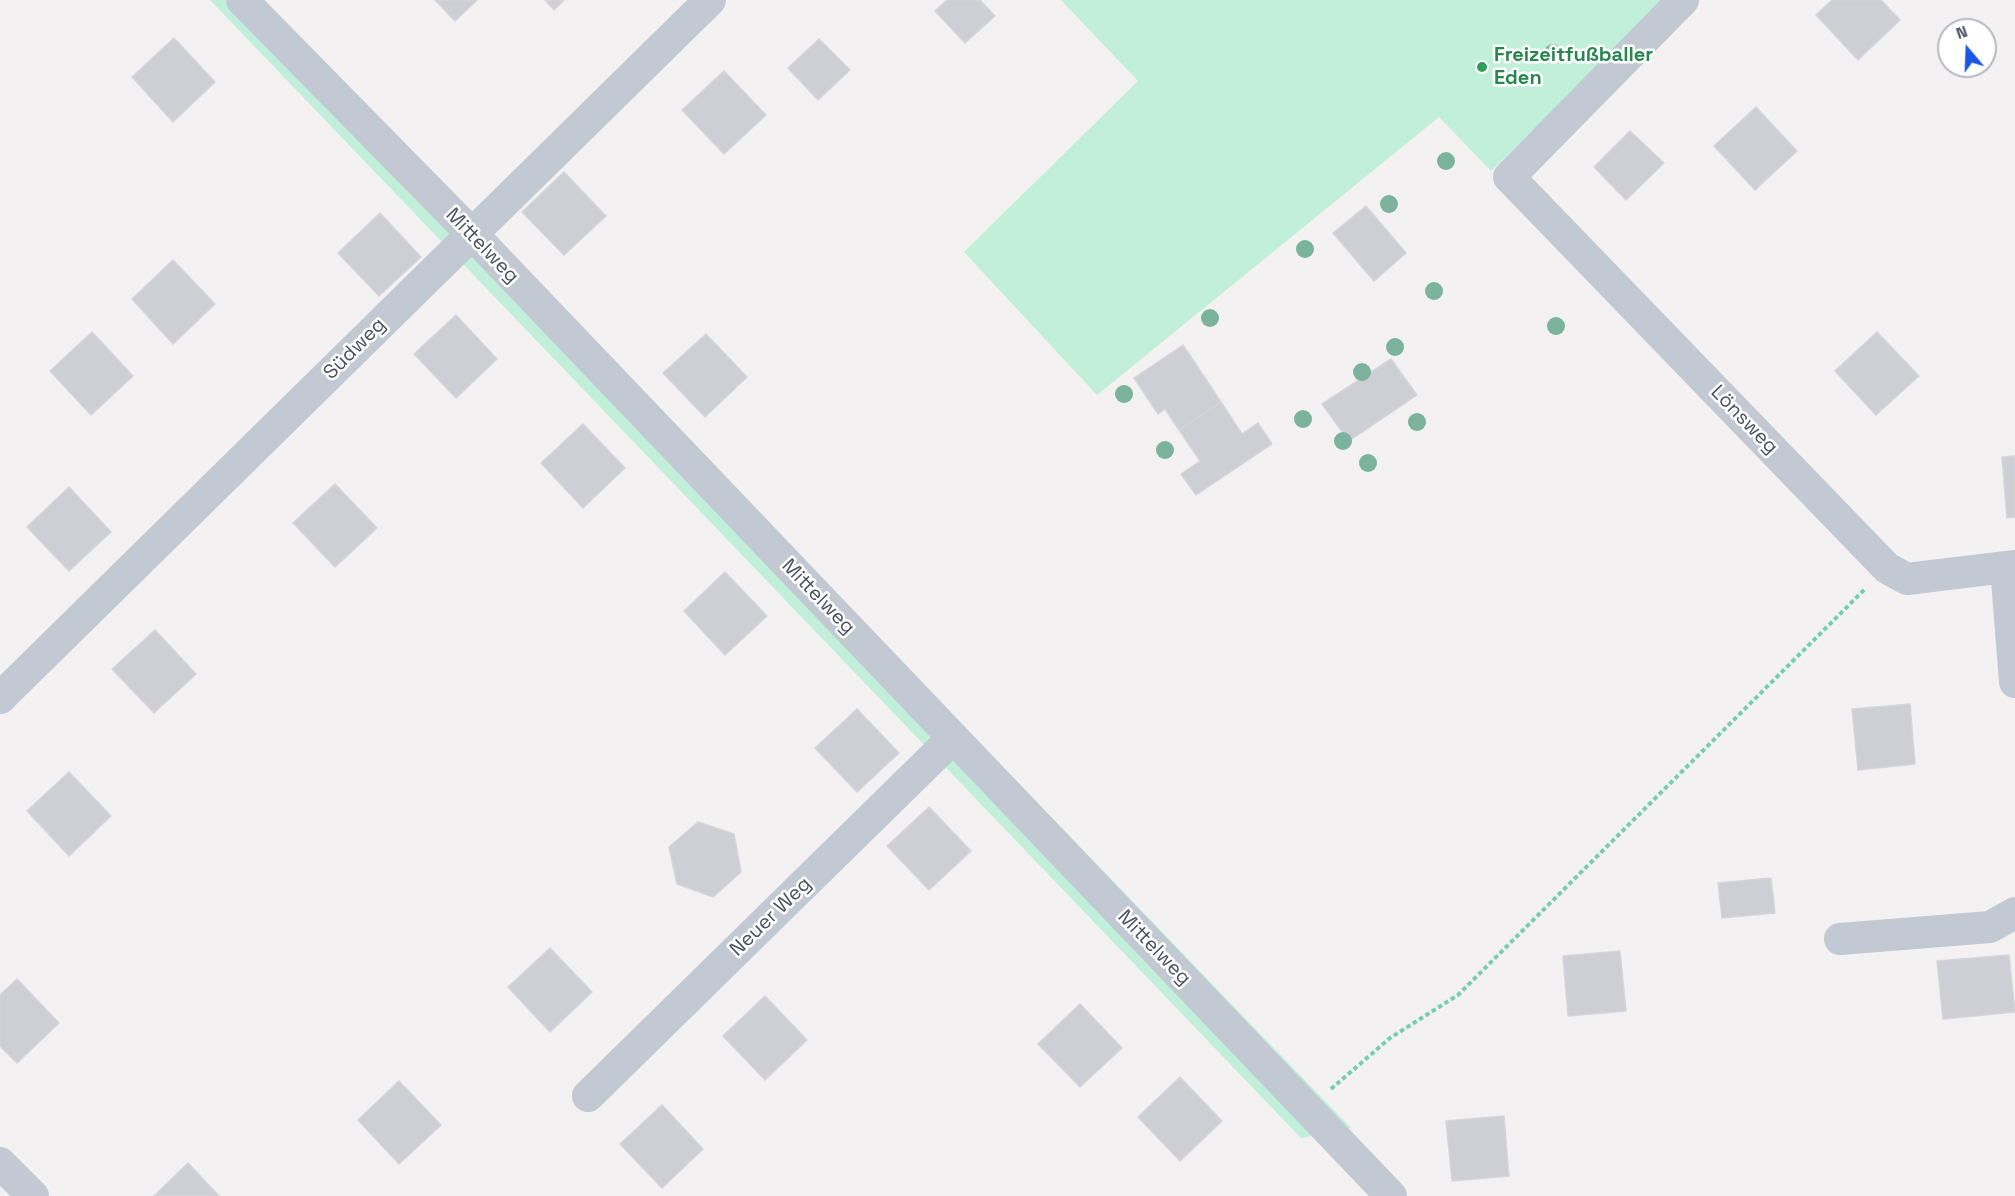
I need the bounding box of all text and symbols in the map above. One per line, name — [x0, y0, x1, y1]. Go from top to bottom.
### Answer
north arrow — [1937, 18, 1997, 78]
text: N — [1953, 21, 1970, 44]
place label: Freizeitfußballer Eden — [1494, 44, 1653, 91]
marker: Freizeitfußballer Eden — [1475, 60, 1489, 74]
street label: Mittelweg — [440, 203, 524, 289]
street label: Südweg — [319, 313, 391, 385]
street label: Lönsweg — [1705, 381, 1783, 459]
street label: Mittelweg — [776, 554, 860, 640]
street label: Neuer Weg — [725, 872, 817, 962]
street label: Mittelweg — [1112, 905, 1196, 991]

